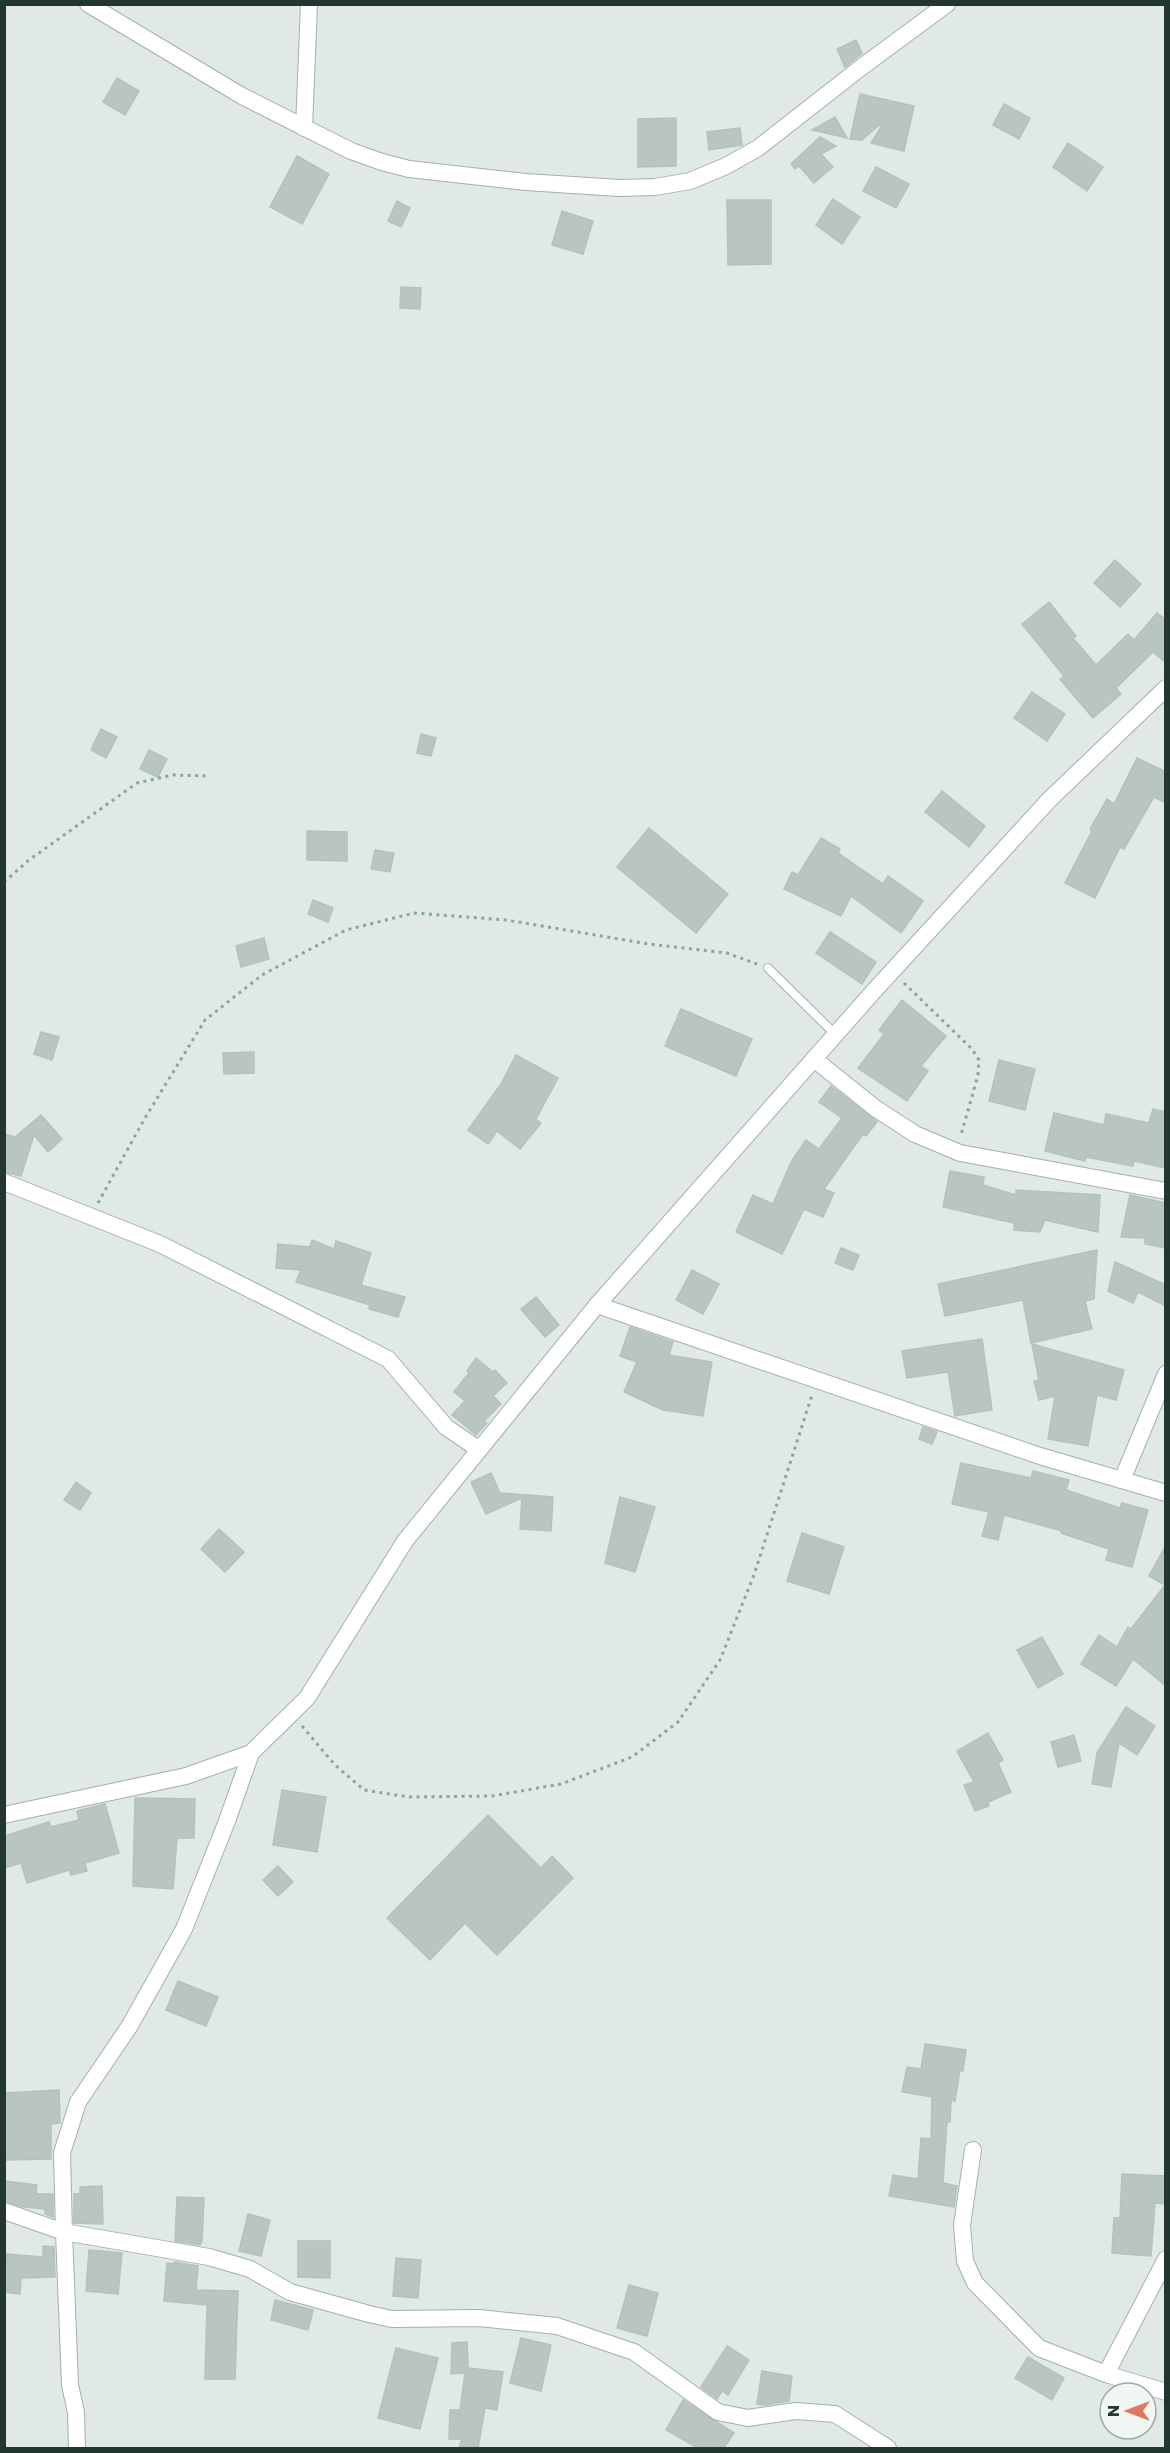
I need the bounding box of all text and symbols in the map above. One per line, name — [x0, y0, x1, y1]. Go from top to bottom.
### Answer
north arrow — [1098, 2381, 1158, 2441]
text: N — [1102, 2405, 1125, 2417]

